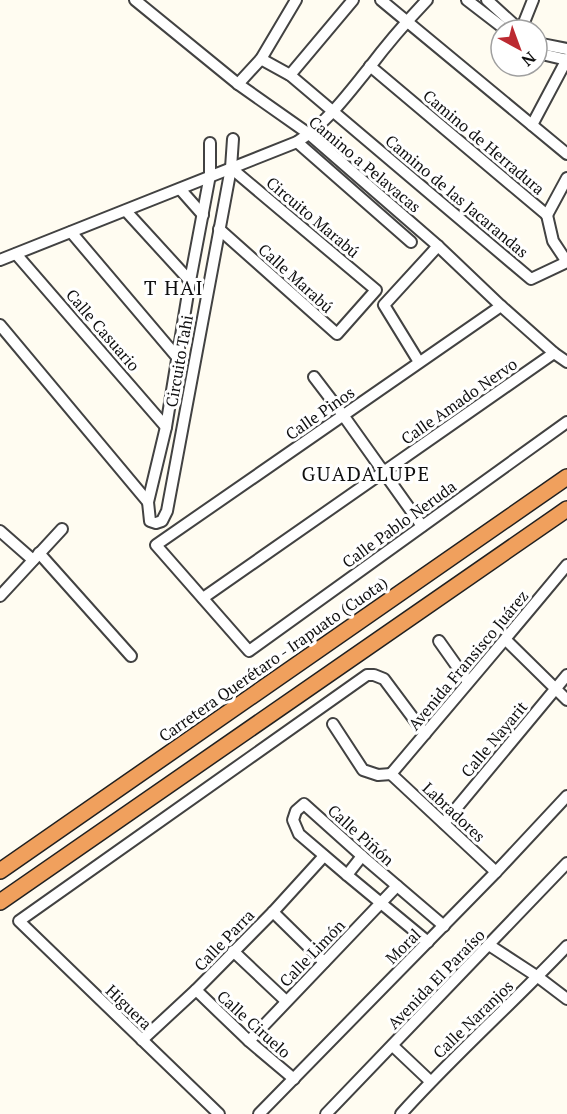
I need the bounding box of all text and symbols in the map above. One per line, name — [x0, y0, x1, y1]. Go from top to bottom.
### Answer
north arrow — [489, 18, 549, 78]
text: N — [517, 47, 541, 72]
street label: Camino de Herradura — [419, 85, 549, 199]
street label: Camino a Pelavacas — [304, 111, 426, 217]
street label: Camino de las Jacarandas — [381, 130, 533, 262]
street label: Circuito Marabú — [262, 171, 364, 263]
street label: Calle Marabú — [254, 238, 338, 318]
district label: T HAI — [144, 274, 204, 301]
street label: Calle Casuario — [61, 284, 145, 376]
street label: Circuito Tahi — [160, 313, 198, 409]
street label: Calle Amado Nervo — [397, 353, 522, 449]
street label: Calle Pinos — [281, 381, 359, 445]
district label: GUADALUPE — [301, 460, 431, 487]
street label: Calle Pablo Neruda — [338, 475, 460, 573]
street label: Carretera Querétaro - Irapuato (Cuota) — [154, 571, 392, 747]
street label: Avenida Fransisco Juárez — [403, 585, 533, 735]
street label: Calle Nayarit — [456, 696, 532, 782]
street label: Labradores — [418, 777, 490, 847]
street label: Calle Piñón — [323, 799, 399, 871]
street label: Calle Parra — [189, 904, 259, 976]
street label: Calle Limón — [274, 914, 350, 991]
street label: Moral — [380, 923, 426, 969]
street label: Avenida El Paraíso — [383, 924, 490, 1034]
street label: Calle Naranjos — [428, 975, 518, 1063]
street label: Higuera — [101, 980, 157, 1034]
street label: Calle Ciruelo — [212, 985, 296, 1063]

